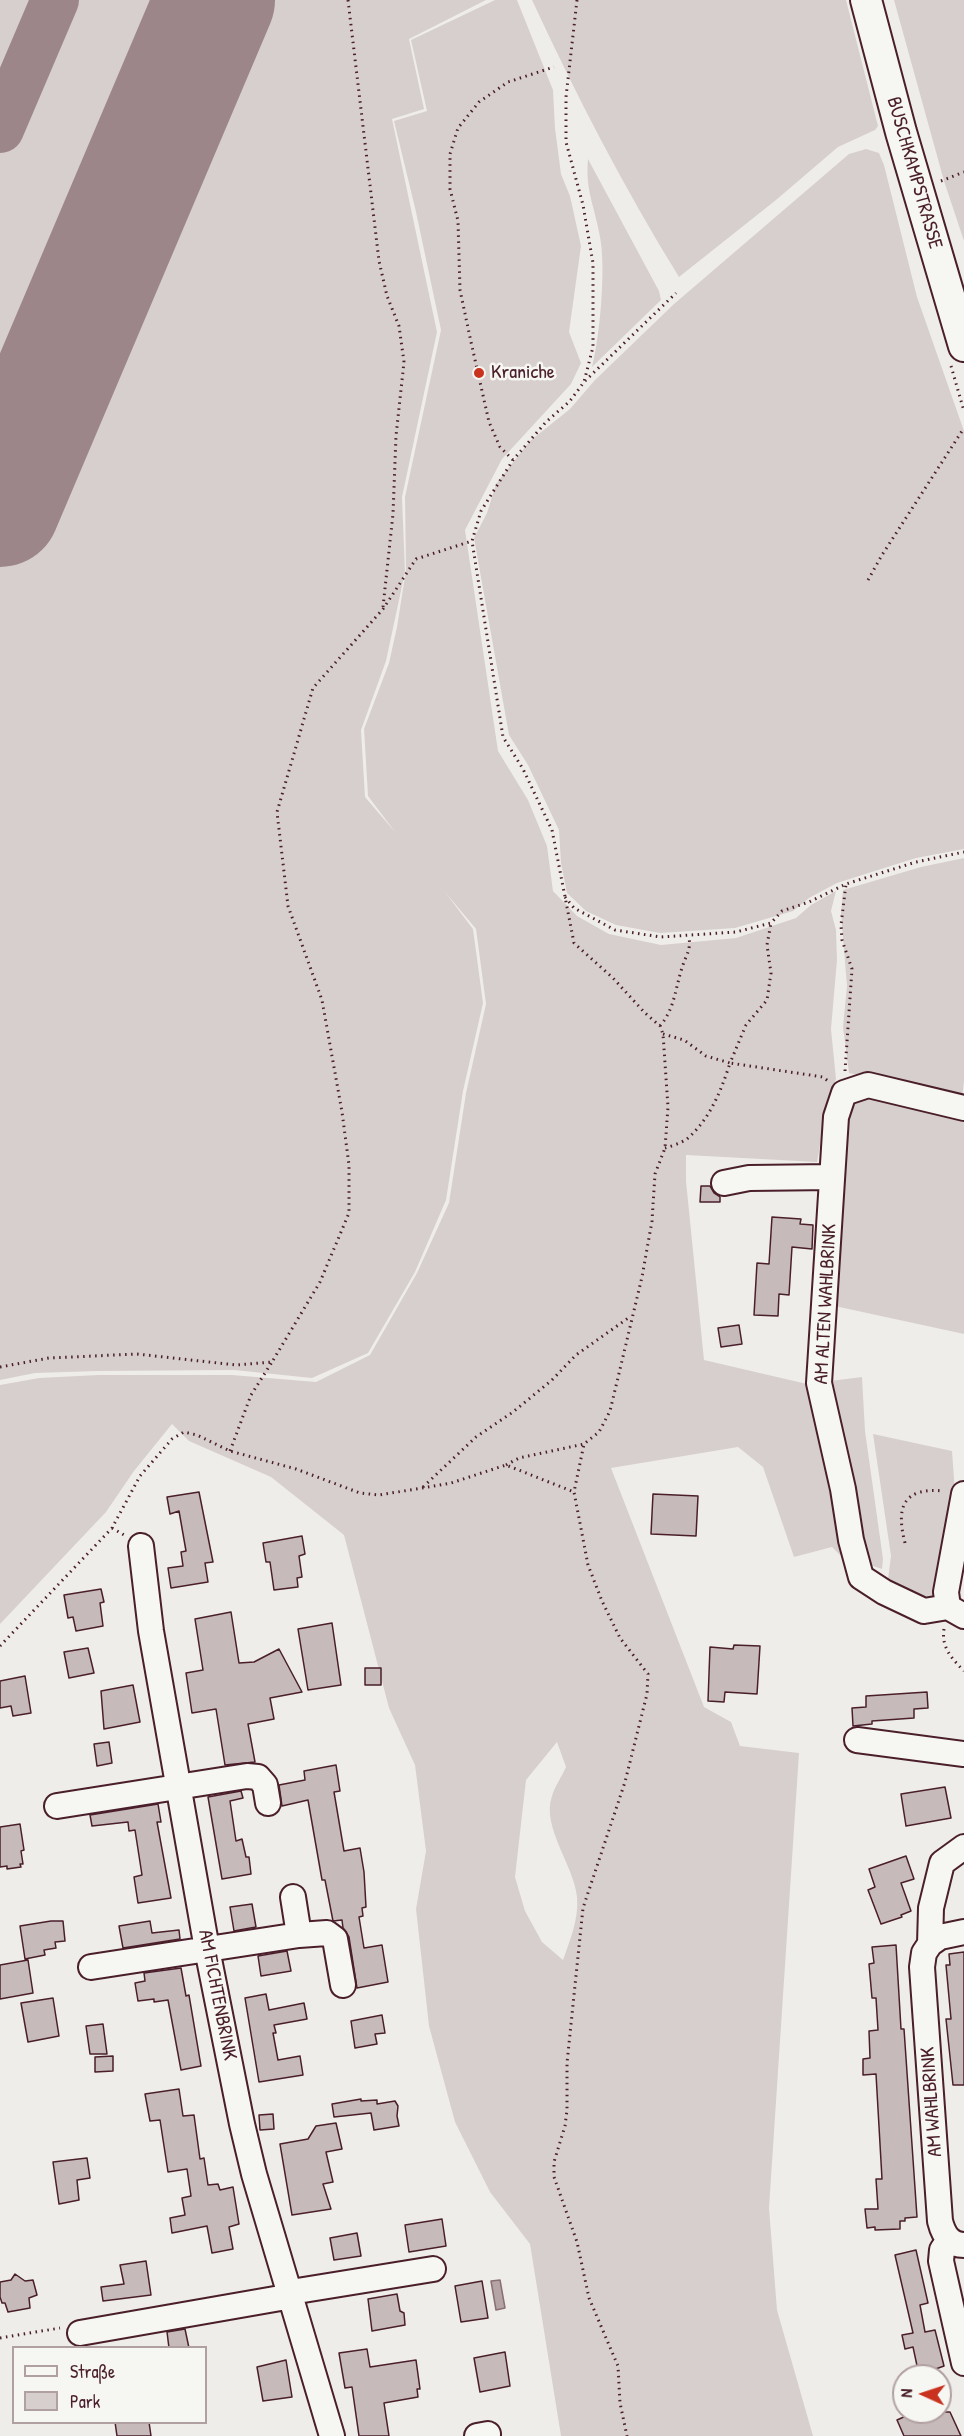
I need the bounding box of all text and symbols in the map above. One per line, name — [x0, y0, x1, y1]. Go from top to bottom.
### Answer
street label: BUSCHKAMPSTRASSE — [881, 94, 947, 252]
place label: Kraniche — [491, 361, 555, 385]
marker: Kraniche — [472, 366, 486, 380]
street label: AM ALTEN WAHLBRINK — [810, 1223, 842, 1385]
street label: AM FICHTENBRINK — [193, 1928, 241, 2062]
street label: AM WAHLBRINK — [916, 2046, 948, 2158]
legend — [12, 2346, 207, 2424]
text: Straße — [70, 2359, 115, 2384]
north arrow — [892, 2364, 952, 2424]
text: N — [895, 2388, 917, 2398]
text: Park — [70, 2389, 100, 2414]

